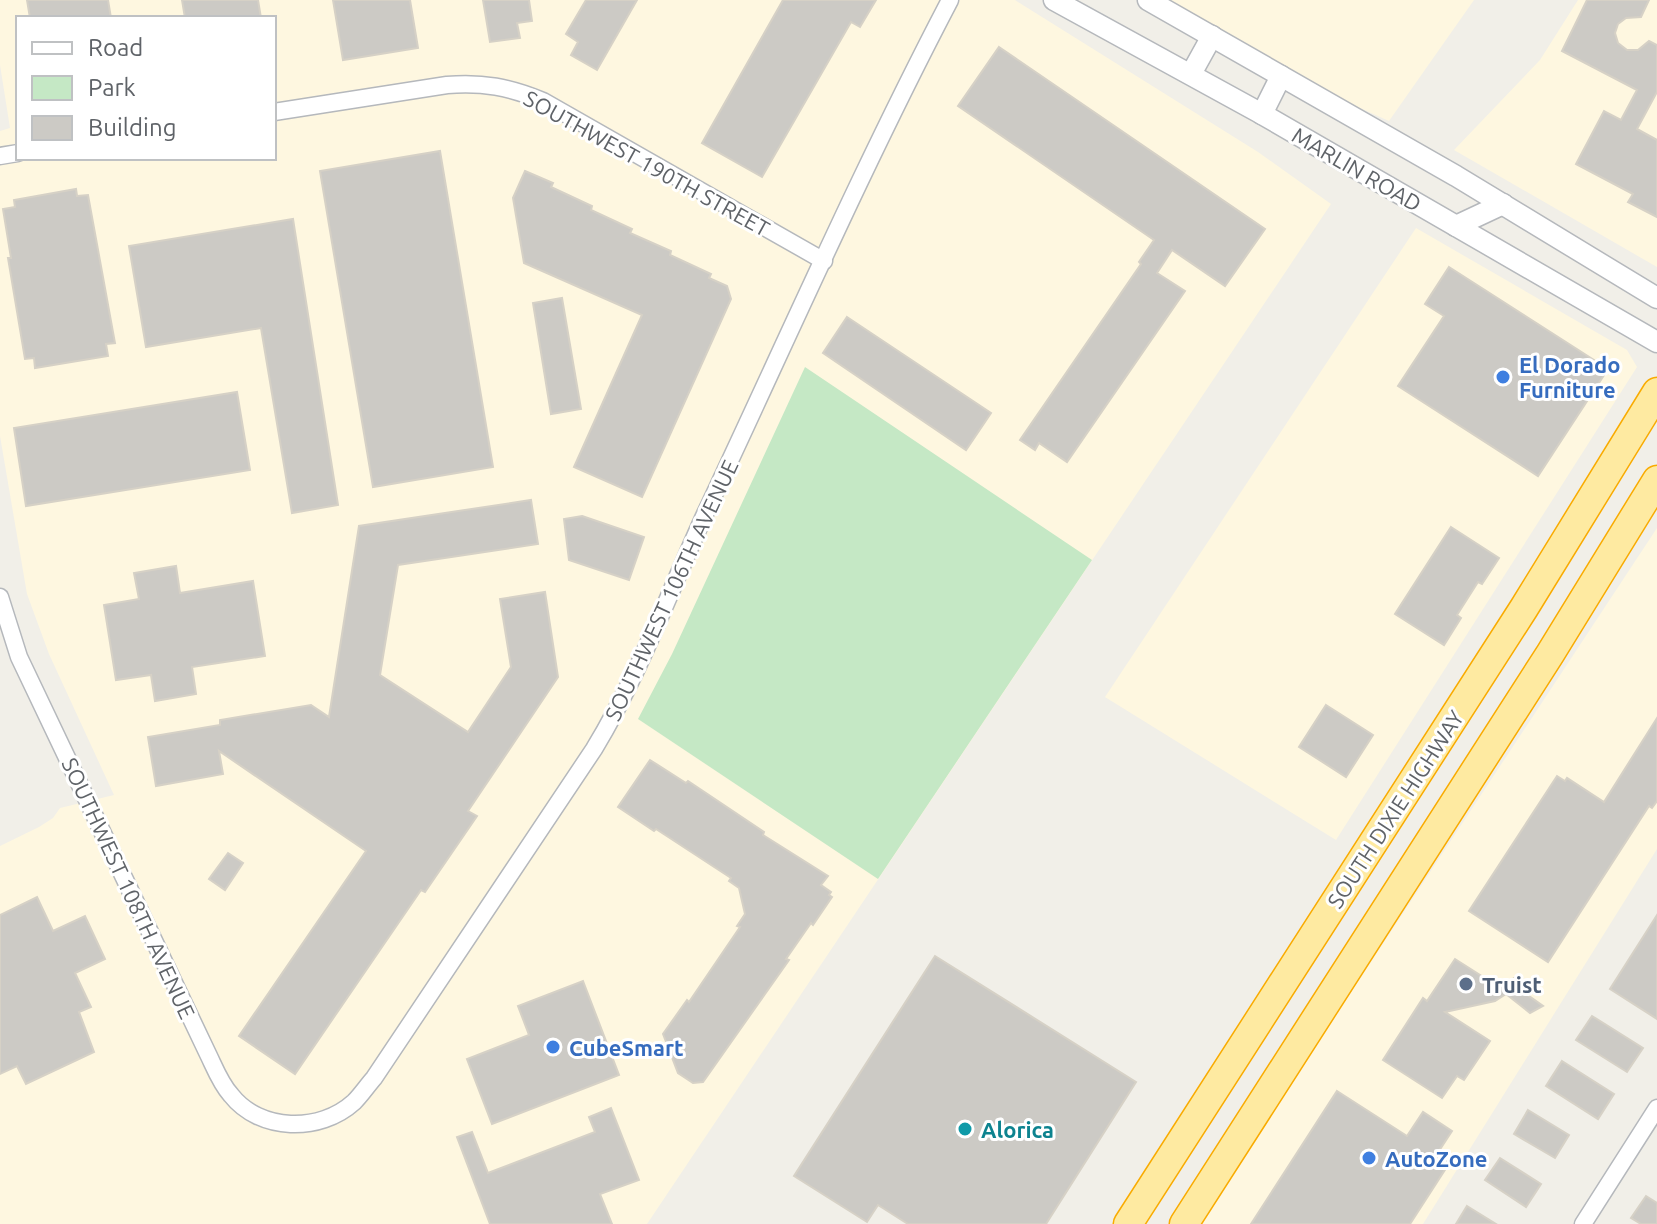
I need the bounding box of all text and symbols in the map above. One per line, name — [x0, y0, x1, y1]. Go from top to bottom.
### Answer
legend — [16, 16, 276, 160]
text: Road — [88, 34, 143, 61]
text: Park — [88, 74, 136, 101]
street label: SOUTHWEST 190TH STREET — [520, 85, 774, 241]
text: Building — [88, 114, 176, 141]
street label: MARLIN ROAD — [1288, 122, 1426, 216]
place label: El Dorado Furniture — [1519, 352, 1621, 402]
marker: El Dorado Furniture — [1494, 368, 1512, 386]
street label: SOUTHWEST 106TH AVENUE — [599, 456, 743, 724]
street label: SOUTH DIXIE HIGHWAY — [1322, 705, 1468, 912]
street label: SOUTHWEST 108TH AVENUE — [57, 754, 201, 1022]
place label: Truist — [1482, 972, 1542, 997]
marker: Truist — [1457, 975, 1475, 993]
place label: CubeSmart — [569, 1035, 683, 1060]
marker: CubeSmart — [544, 1038, 562, 1056]
place label: Alorica — [981, 1117, 1054, 1142]
marker: Alorica — [956, 1120, 974, 1138]
place label: AutoZone — [1385, 1146, 1487, 1171]
marker: AutoZone — [1360, 1149, 1378, 1167]

